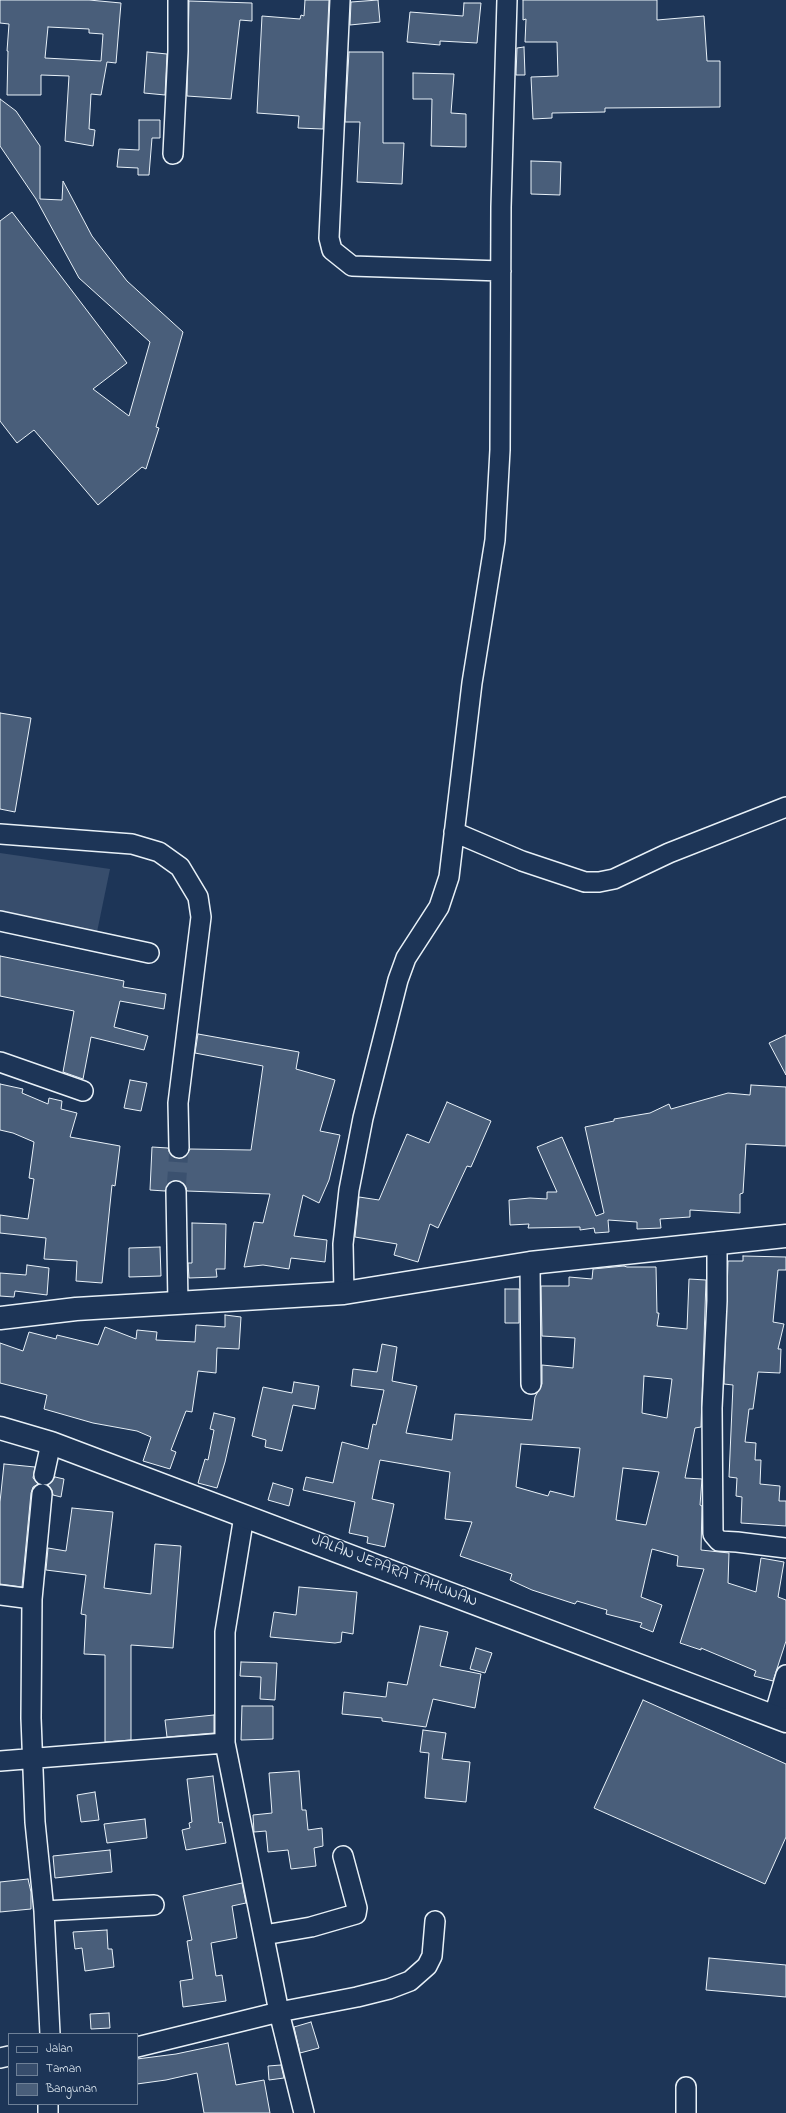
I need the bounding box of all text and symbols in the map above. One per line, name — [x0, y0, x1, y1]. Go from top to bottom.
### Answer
street label: JALAN JEPARA TAHUNAN — [308, 1531, 480, 1613]
legend — [8, 2033, 138, 2105]
text: Jalan — [46, 2040, 73, 2058]
text: Taman — [46, 2060, 81, 2078]
text: Bangunan — [46, 2080, 97, 2098]

